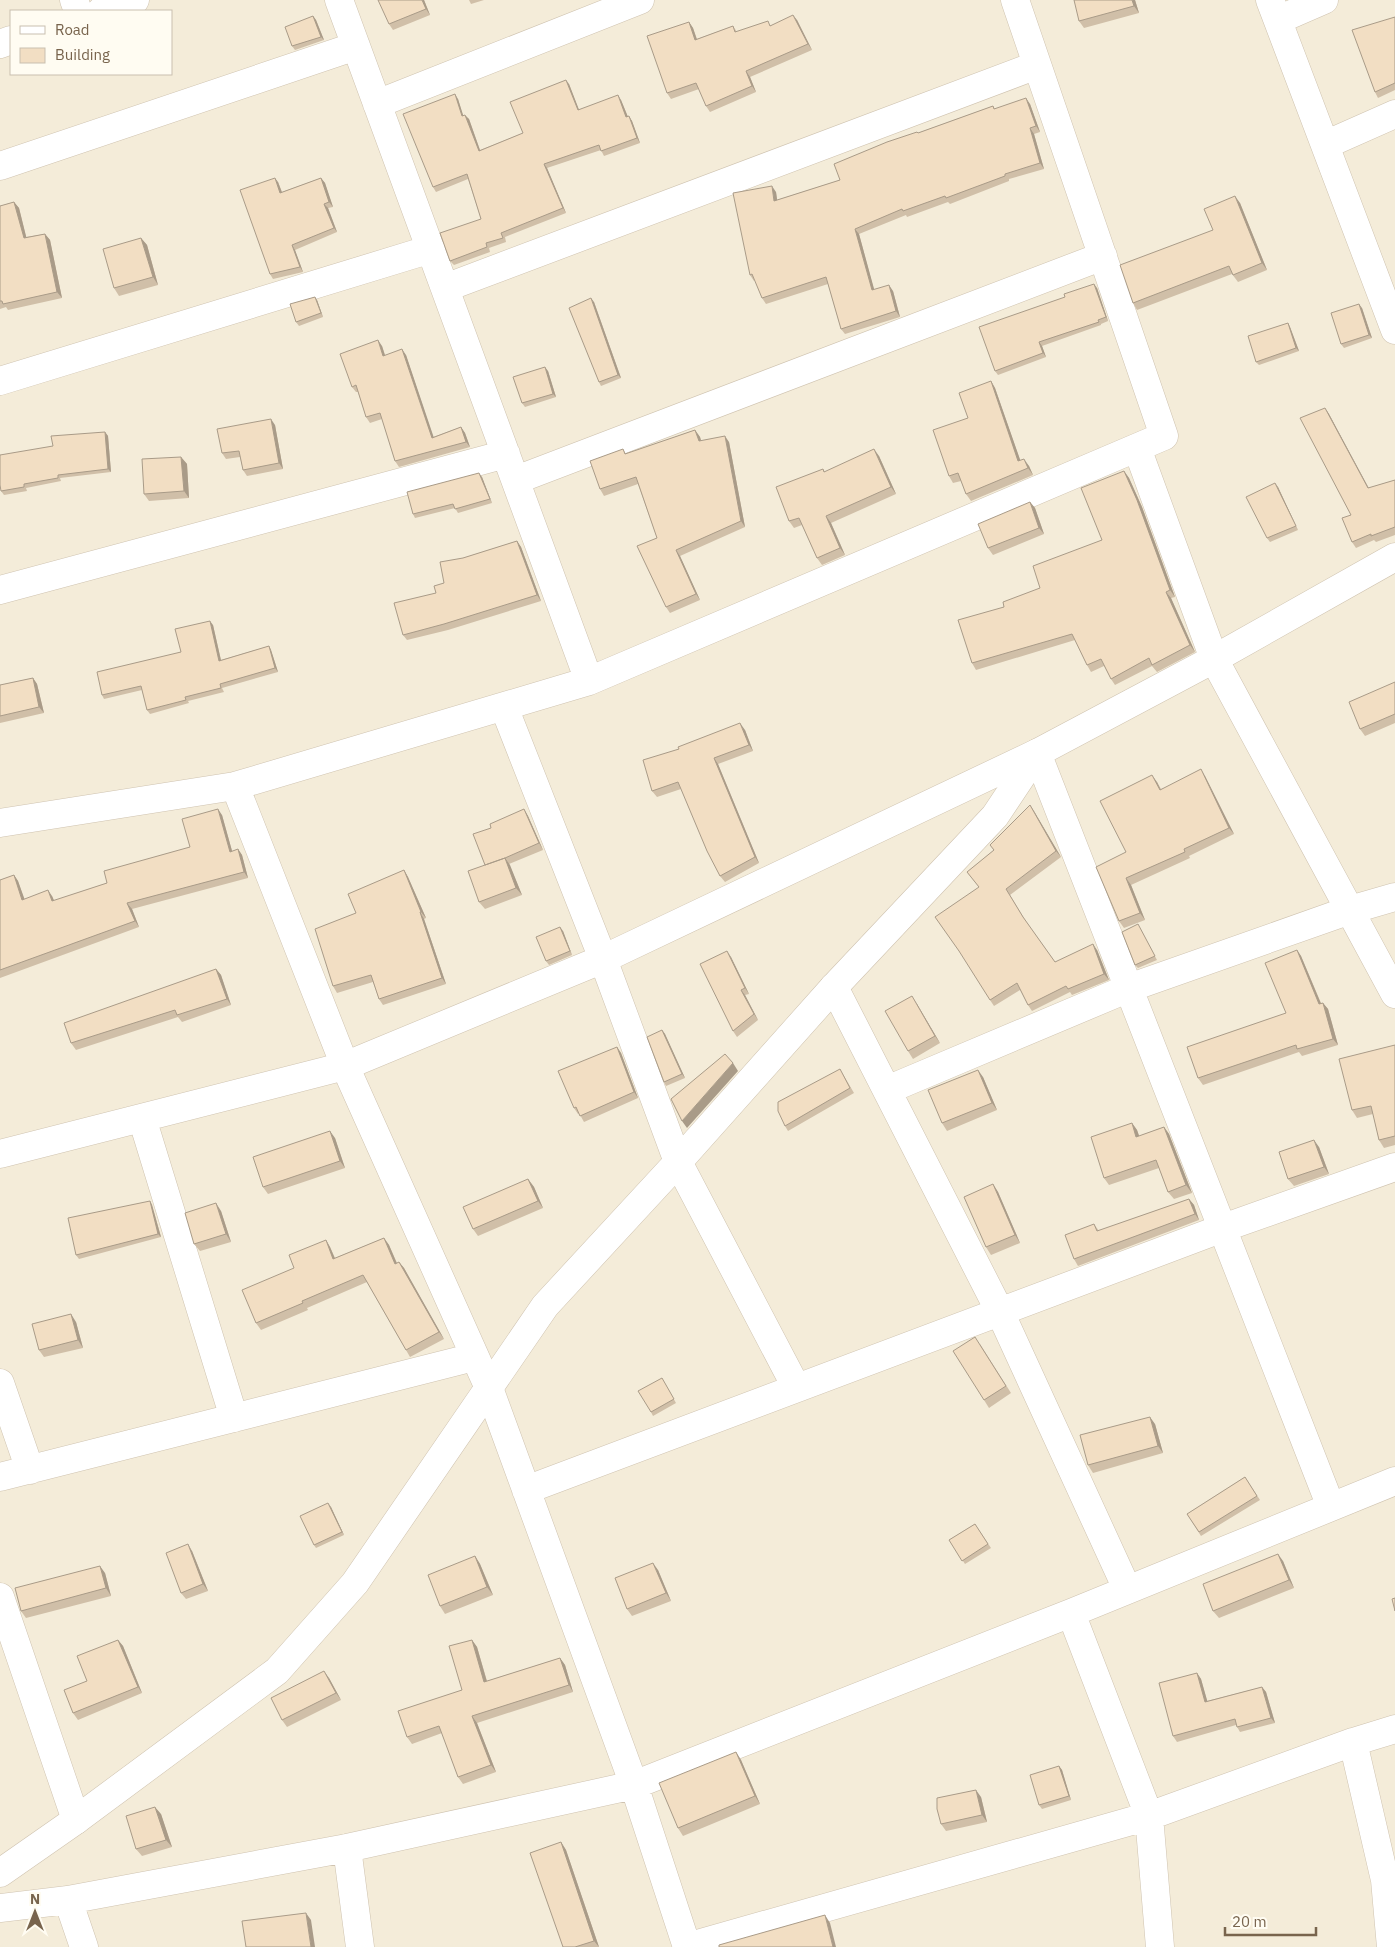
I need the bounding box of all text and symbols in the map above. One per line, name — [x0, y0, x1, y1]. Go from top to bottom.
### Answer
legend — [10, 10, 172, 75]
text: Road — [55, 20, 90, 39]
text: Building — [55, 45, 110, 64]
north arrow — [10, 1887, 60, 1937]
text: N — [30, 1890, 40, 1908]
scale bar — [1225, 1904, 1316, 1936]
text: 20 m — [1232, 1912, 1267, 1931]

